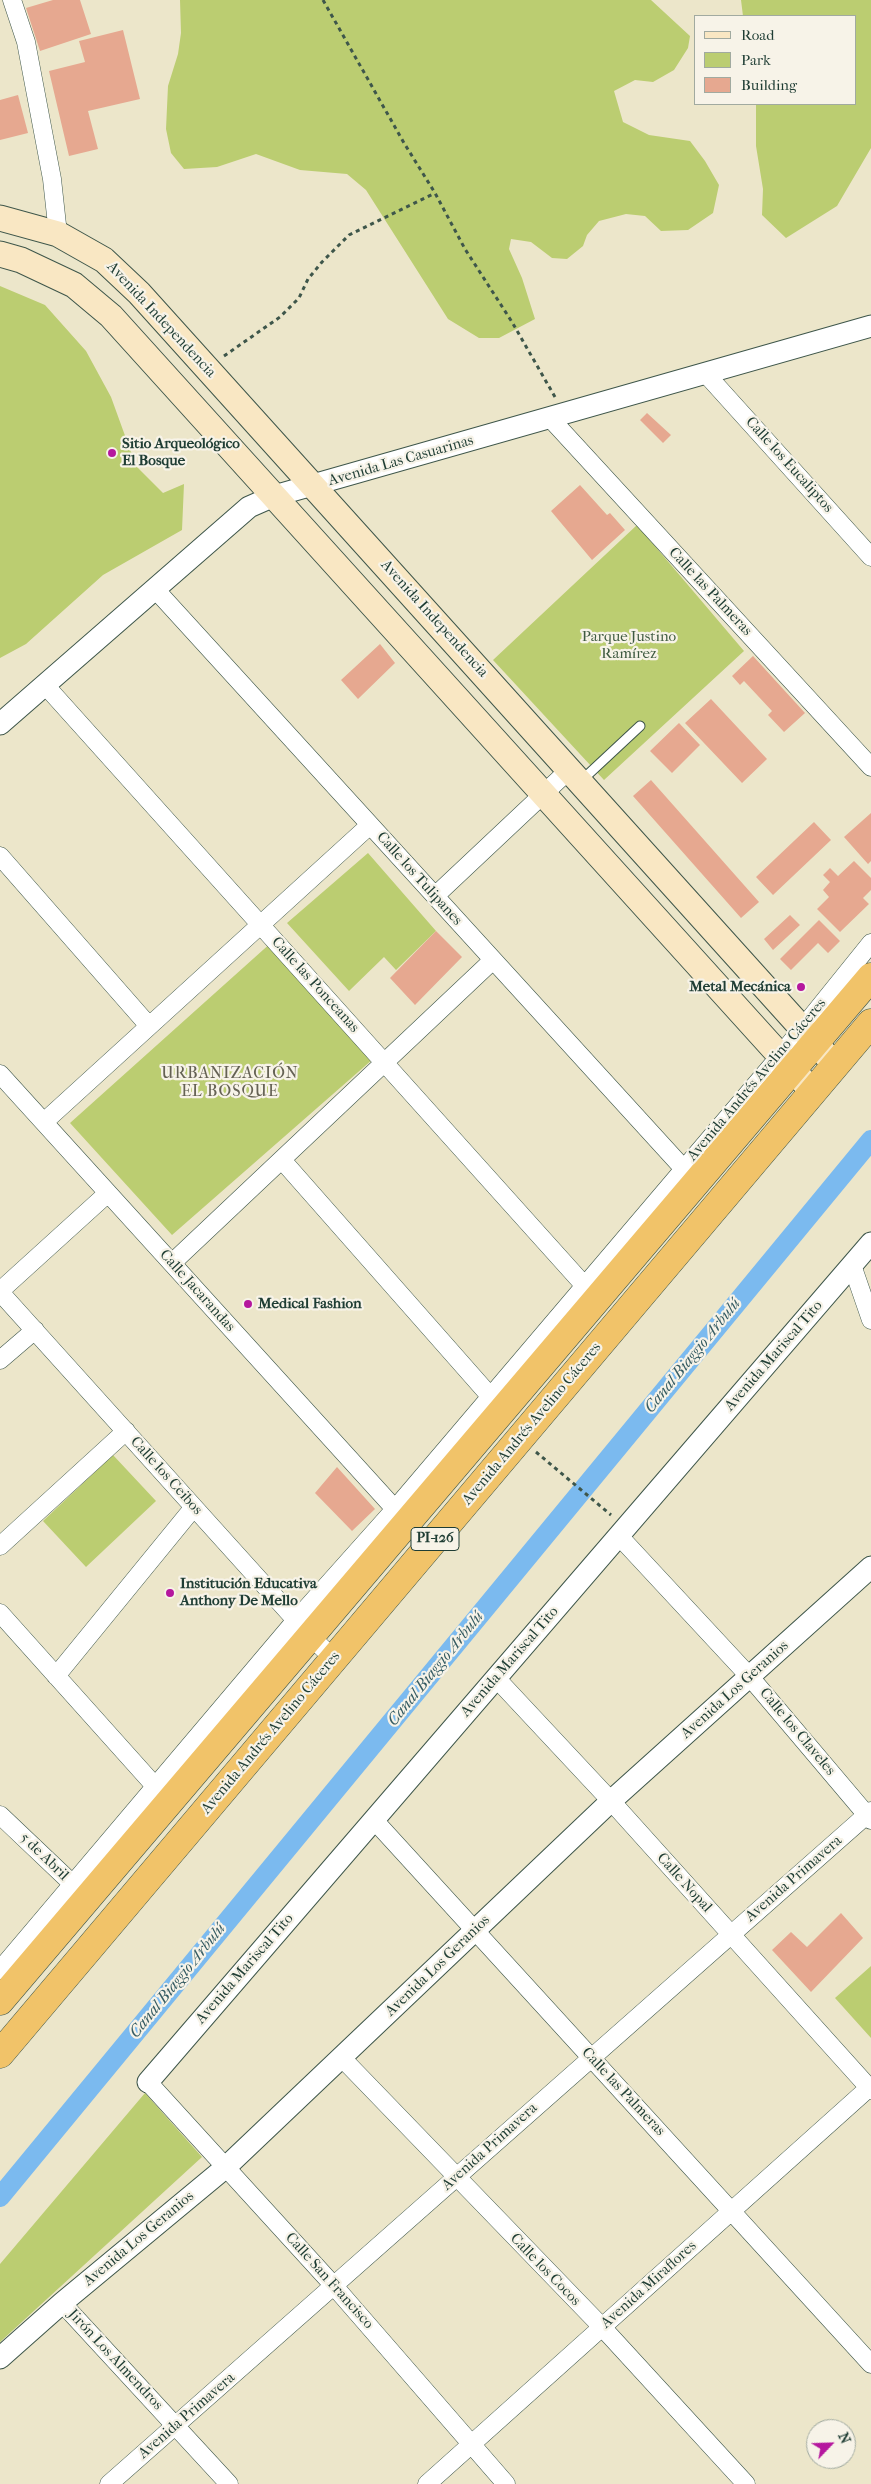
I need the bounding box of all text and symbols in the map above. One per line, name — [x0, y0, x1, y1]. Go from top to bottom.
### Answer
legend — [694, 15, 856, 105]
text: Road — [741, 26, 774, 44]
text: Park — [741, 51, 771, 69]
text: Building — [741, 76, 797, 94]
street label: Avenida Independencia — [103, 258, 219, 382]
street label: Calle los Eucaliptos — [741, 413, 837, 517]
street label: Avenida Las Casuarinas — [326, 432, 476, 490]
place label: Sitio Arqueológico El Bosque — [122, 435, 240, 470]
marker: Sitio Arqueológico El Bosque — [106, 447, 118, 459]
street label: Calle las Palmeras — [664, 544, 756, 640]
street label: Avenida Independencia — [377, 557, 491, 681]
park label: Parque Justino Ramírez — [582, 628, 676, 663]
street label: Calle los Tulipanes — [372, 828, 466, 930]
street label: Calle las Ponceanas — [267, 933, 363, 1037]
place label: Metal Mecánica — [689, 978, 791, 996]
marker: Metal Mecánica — [795, 981, 807, 993]
street label: Avenida Andrés Avelino Cáceres — [684, 995, 830, 1165]
district label: URBANIZACIÓN EL BOSQUE — [160, 1064, 300, 1102]
street label: Calle Jacarandas — [155, 1246, 239, 1336]
place label: Medical Fashion — [258, 1295, 362, 1313]
water label: Canal Biaggio Arbulú — [641, 1295, 745, 1417]
street label: Avenida Mariscal Tito — [721, 1297, 827, 1415]
marker: Medical Fashion — [242, 1298, 254, 1310]
street label: Avenida Andrés Avelino Cáceres — [459, 1339, 605, 1509]
street label: Calle los Ceibos — [126, 1433, 206, 1519]
road number: PI-126 — [411, 1528, 459, 1550]
place label: Institución Educativa Anthony De Mello — [180, 1575, 317, 1610]
marker: Institución Educativa Anthony De Mello — [164, 1587, 176, 1599]
street label: Avenida Mariscal Tito — [457, 1603, 563, 1721]
water label: Canal Biaggio Arbulú — [384, 1608, 488, 1730]
street label: Avenida Los Geranios — [678, 1637, 792, 1743]
street label: Avenida Andrés Avelino Cáceres — [198, 1648, 344, 1818]
street label: Calle los Claveles — [755, 1685, 839, 1779]
street label: 5 de Abril — [16, 1829, 72, 1885]
street label: Avenida Primavera — [742, 1832, 846, 1926]
street label: Calle Nopal — [653, 1850, 715, 1916]
street label: Avenida Mariscal Tito — [192, 1910, 298, 2028]
street label: Avenida Los Geranios — [382, 1911, 494, 2021]
water label: Canal Biaggio Arbulú — [126, 1920, 230, 2042]
street label: Calle las Palmeras — [577, 2044, 669, 2140]
street label: Avenida Primavera — [439, 2099, 541, 2195]
street label: Avenida Los Geranios — [80, 2188, 198, 2290]
street label: Calle San Francisco — [281, 2229, 377, 2333]
street label: Calle los Cocos — [506, 2230, 584, 2310]
street label: Avenida Miraflores — [598, 2237, 700, 2333]
street label: Jirón Los Almendros — [64, 2306, 166, 2414]
street label: Avenida Primavera — [135, 2369, 239, 2463]
north arrow — [806, 2419, 856, 2469]
text: N — [834, 2430, 854, 2446]

